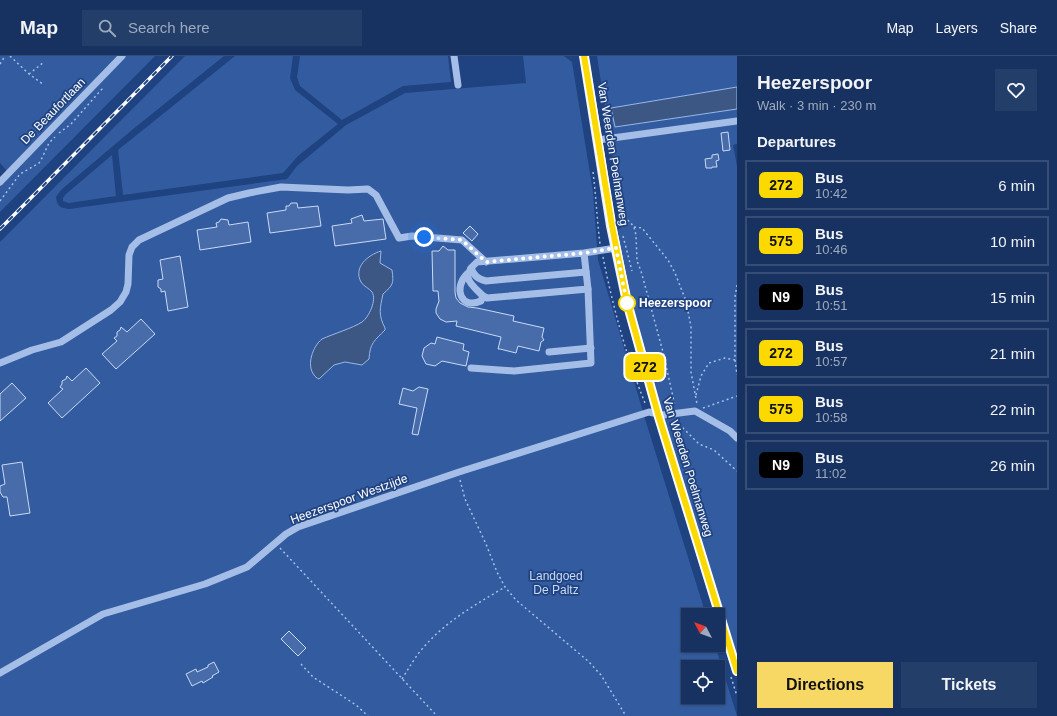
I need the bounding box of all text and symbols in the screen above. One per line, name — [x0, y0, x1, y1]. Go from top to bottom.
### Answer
search box — [82, 10, 362, 46]
text: Map — [20, 17, 58, 38]
icon: search — [96, 17, 118, 39]
text: Search here — [128, 19, 210, 36]
text: Map — [886, 20, 914, 36]
text: Layers — [936, 20, 978, 36]
text: Share — [1000, 20, 1037, 36]
button: heart — [995, 69, 1037, 111]
text: Heezerspoor — [757, 72, 872, 93]
street label: De Beaufortlaan — [18, 75, 88, 147]
street label: Van Weerden Poelmanweg — [595, 81, 631, 227]
text: Walk · 3 min · 230 m — [757, 98, 876, 113]
text: Departures — [757, 133, 836, 150]
text: Bus — [815, 169, 843, 186]
text: 272 — [769, 177, 793, 193]
text: 6 min — [998, 177, 1035, 194]
text: 10:42 — [815, 186, 848, 201]
text: Bus — [815, 225, 843, 242]
your location — [414, 227, 434, 247]
text: 575 — [769, 233, 793, 249]
text: 10 min — [990, 233, 1035, 250]
text: 10:46 — [815, 242, 848, 257]
text: Bus — [815, 281, 843, 298]
text: N9 — [772, 289, 790, 305]
text: 15 min — [990, 289, 1035, 306]
marker: Heezerspoor — [618, 294, 636, 312]
place label: Heezerspoor — [639, 296, 712, 310]
text: 10:51 — [815, 298, 848, 313]
text: Bus — [815, 337, 843, 354]
text: 272 — [769, 345, 793, 361]
text: 21 min — [990, 345, 1035, 362]
line badge: 272 — [622, 354, 668, 380]
text: 10:57 — [815, 354, 848, 369]
text: 272 — [633, 359, 657, 375]
text: Bus — [815, 393, 843, 410]
street label: Van Weerden Poelmanweg — [660, 396, 716, 538]
text: 575 — [769, 401, 793, 417]
text: 22 min — [990, 401, 1035, 418]
text: 10:58 — [815, 410, 848, 425]
text: Bus — [815, 449, 843, 466]
text: N9 — [772, 457, 790, 473]
text: 26 min — [990, 457, 1035, 474]
text: 11:02 — [815, 466, 847, 481]
street label: Heezerspoor Westzijde — [288, 471, 410, 527]
park label: Landgoed De Paltz — [529, 569, 583, 597]
north arrow — [681, 608, 725, 652]
map controls — [681, 608, 725, 704]
button: locate — [681, 660, 725, 704]
button: Directions — [757, 662, 893, 708]
button: Tickets — [901, 662, 1037, 708]

